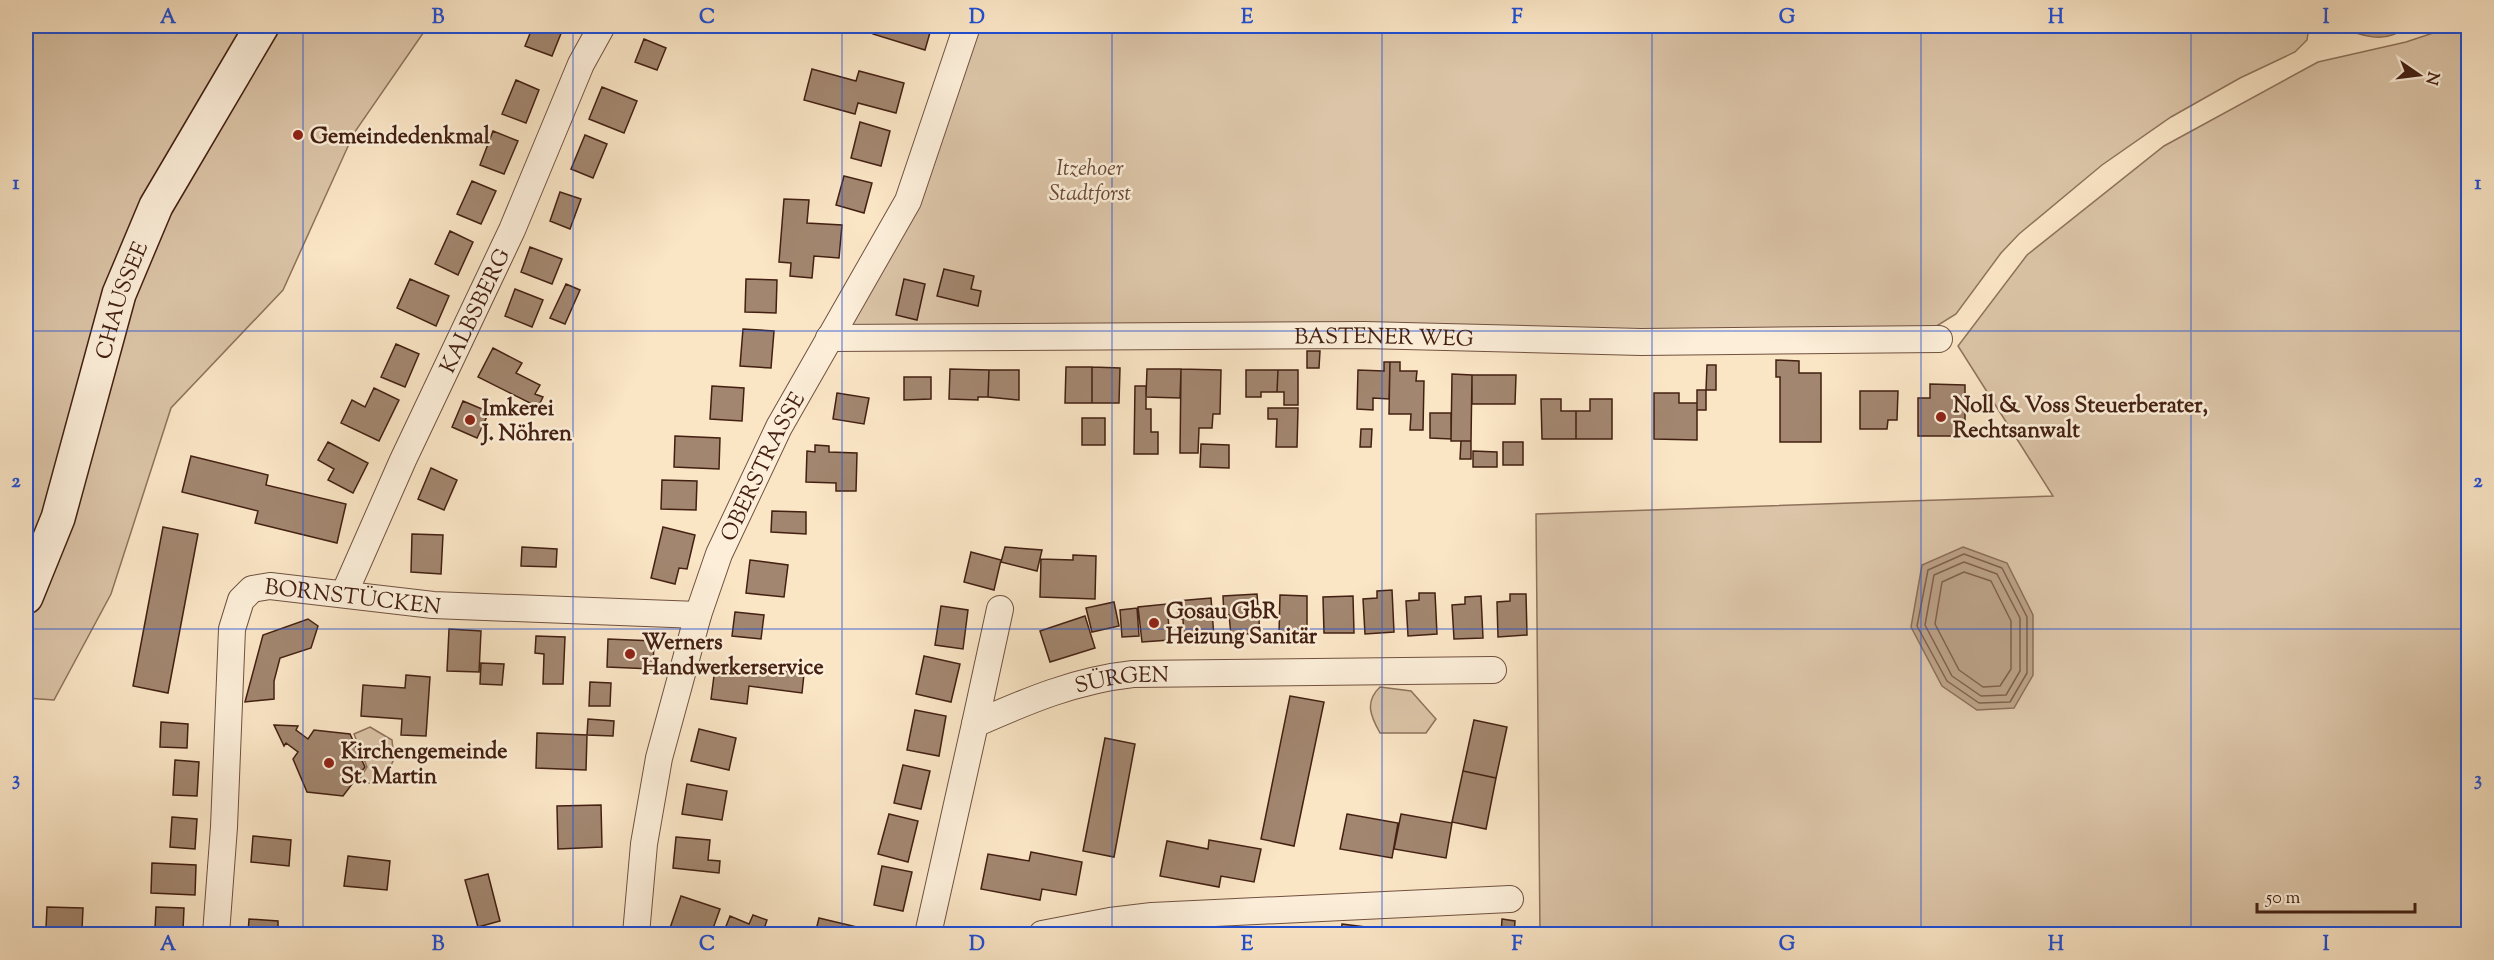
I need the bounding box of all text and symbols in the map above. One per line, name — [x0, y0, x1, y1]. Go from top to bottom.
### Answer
text: A — [160, 4, 177, 33]
text: B — [432, 4, 445, 33]
text: C — [699, 4, 715, 33]
text: D — [969, 4, 985, 33]
text: E — [1241, 4, 1254, 33]
text: F — [1511, 4, 1523, 33]
text: G — [1779, 4, 1796, 33]
text: H — [2048, 4, 2064, 33]
text: I — [2323, 4, 2330, 33]
north arrow — [2389, 45, 2449, 105]
text: N — [2418, 69, 2444, 87]
place label: Gemeindedenkmal — [310, 122, 491, 154]
marker: Gemeindedenkmal — [291, 128, 305, 142]
park label: Itzehoer Stadtforst — [1049, 154, 1132, 211]
text: 1 — [13, 170, 20, 199]
text: 1 — [2475, 170, 2482, 199]
street label: CHAUSSEE — [89, 237, 158, 363]
street label: KALBSBERG — [433, 244, 520, 379]
street label: BASTENER WEG — [1294, 322, 1474, 357]
street label: OBERSTRASSE — [714, 387, 815, 548]
place label: Noll & Voss Steuerberater, Rechtsanwalt — [1953, 391, 2208, 448]
place label: Imkerei J. Nöhren — [480, 394, 572, 451]
marker: Noll & Voss Steuerberater, Rechtsanwalt — [1934, 410, 1948, 424]
marker: Imkerei J. Nöhren — [463, 413, 477, 427]
text: 2 — [11, 468, 21, 497]
text: 2 — [2473, 468, 2483, 497]
street label: BORNSTÜCKEN — [263, 572, 442, 625]
place label: Gosau GbR Heizung Sanitär — [1166, 597, 1318, 654]
marker: Gosau GbR Heizung Sanitär — [1147, 616, 1161, 630]
place label: Werners Handwerkerservice — [642, 628, 824, 685]
marker: Werners Handwerkerservice — [623, 647, 637, 661]
street label: SÜRGEN — [1072, 660, 1169, 704]
place label: Kirchengemeinde St. Martin — [341, 737, 507, 794]
marker: Kirchengemeinde St. Martin — [322, 756, 336, 770]
text: 3 — [12, 766, 20, 795]
text: 3 — [2474, 766, 2482, 795]
scale bar — [2257, 876, 2414, 914]
text: 50 m — [2265, 886, 2301, 912]
text: A — [160, 931, 177, 960]
text: B — [432, 931, 445, 960]
text: C — [699, 931, 715, 960]
text: D — [969, 931, 985, 960]
text: E — [1241, 931, 1254, 960]
text: F — [1511, 931, 1523, 960]
text: G — [1779, 931, 1796, 960]
text: H — [2048, 931, 2064, 960]
text: I — [2323, 931, 2330, 960]

